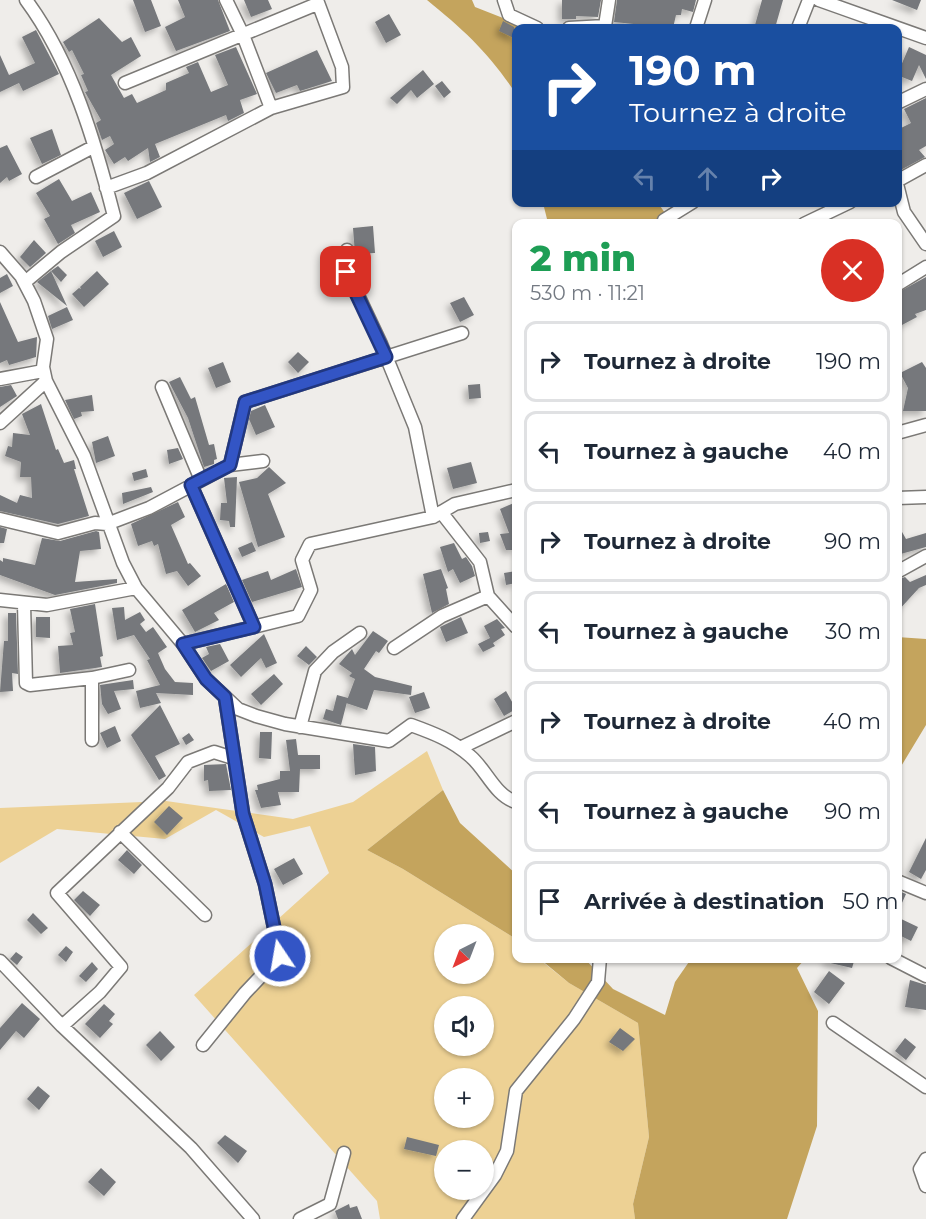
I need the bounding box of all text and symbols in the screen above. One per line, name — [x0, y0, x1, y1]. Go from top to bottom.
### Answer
text: 190 m — [629, 44, 757, 96]
icon: right — [530, 48, 608, 126]
text: Tournez à droite — [629, 96, 847, 129]
icon: left — [628, 162, 661, 195]
icon: ahead — [691, 162, 724, 195]
icon: right — [754, 162, 787, 195]
text: 2 min — [530, 236, 636, 280]
button: close — [821, 239, 884, 302]
pin — [320, 246, 371, 297]
icon: arrive — [329, 255, 362, 288]
text: 530 m · 11:21 — [530, 281, 645, 305]
icon: right — [533, 345, 566, 378]
text: Tournez à droite — [584, 348, 771, 375]
text: 190 m — [816, 348, 881, 375]
icon: left — [533, 435, 566, 468]
text: Tournez à gauche — [584, 438, 789, 465]
text: 40 m — [823, 438, 881, 465]
icon: right — [533, 525, 566, 558]
text: Tournez à droite — [584, 528, 771, 555]
text: 90 m — [824, 528, 881, 555]
icon: left — [533, 615, 566, 648]
text: Tournez à gauche — [584, 618, 789, 645]
text: 30 m — [825, 618, 881, 645]
icon: right — [533, 705, 566, 738]
text: Tournez à droite — [584, 708, 771, 735]
text: 40 m — [823, 708, 881, 735]
icon: left — [533, 795, 566, 828]
text: Tournez à gauche — [584, 798, 789, 825]
text: 90 m — [824, 798, 881, 825]
icon: arrive — [533, 885, 566, 918]
text: Arrivée à destination — [584, 888, 824, 915]
text: 50 m — [842, 888, 899, 915]
position arrow — [248, 924, 312, 988]
north arrow — [434, 924, 494, 984]
map controls — [434, 924, 494, 1200]
button: sound — [434, 996, 494, 1056]
button: + — [434, 1068, 494, 1128]
button: − — [434, 1140, 494, 1200]

